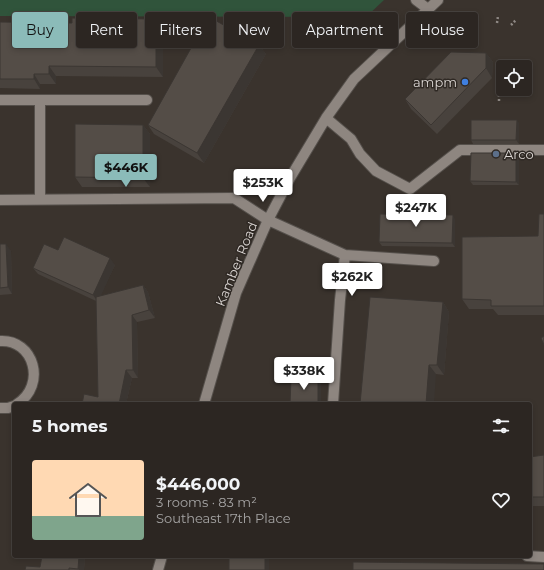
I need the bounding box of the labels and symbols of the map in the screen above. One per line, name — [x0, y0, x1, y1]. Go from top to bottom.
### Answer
place label: ampm — [413, 74, 457, 90]
marker: ampm — [460, 77, 470, 87]
place label: Arco — [504, 146, 534, 162]
marker: Arco — [491, 149, 501, 159]
pin: $446K — [98, 154, 154, 188]
pin: $253K — [235, 169, 291, 203]
pin: $247K — [388, 194, 444, 228]
street label: Kamber Road — [212, 219, 260, 309]
pin: $262K — [324, 263, 380, 297]
pin: $338K — [276, 357, 332, 391]

